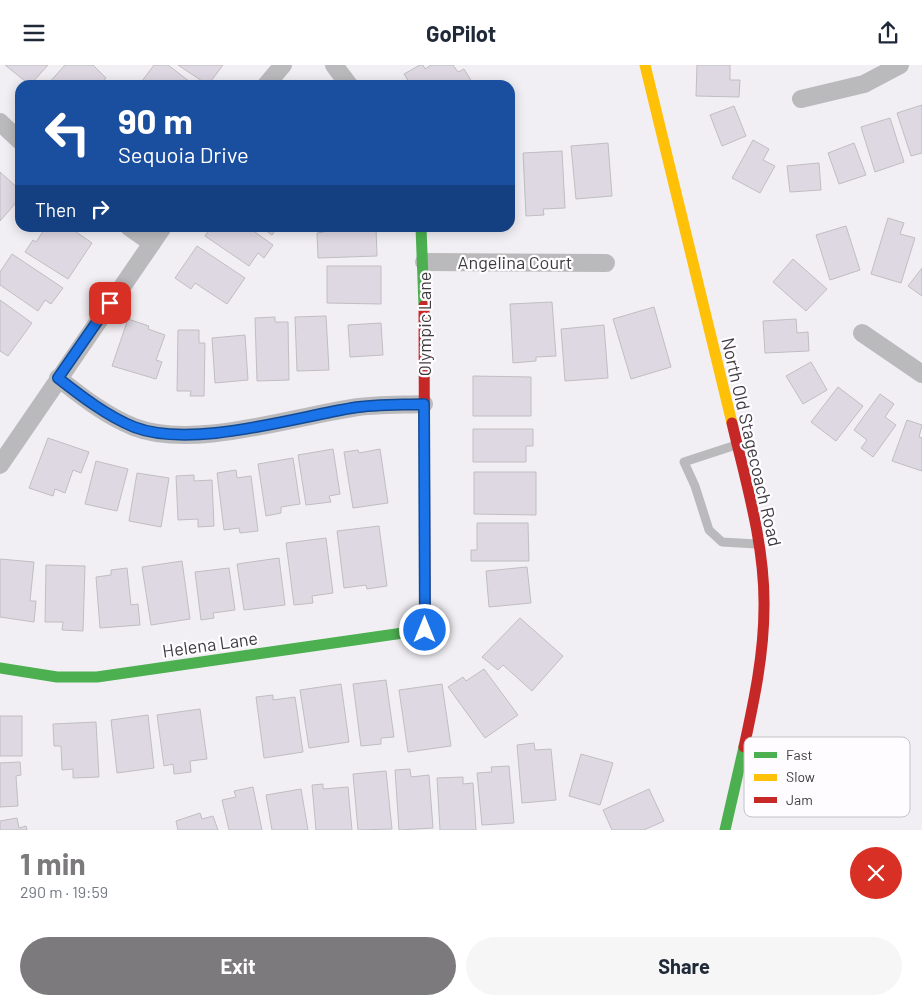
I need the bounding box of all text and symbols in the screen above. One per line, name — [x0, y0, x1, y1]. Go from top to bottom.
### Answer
icon: menu — [20, 19, 48, 47]
icon: share — [874, 19, 902, 47]
text: GoPilot — [426, 20, 496, 46]
text: 90 m — [118, 99, 193, 141]
icon: left — [35, 100, 100, 165]
text: Sequoia Drive — [118, 141, 249, 167]
icon: right — [86, 195, 114, 223]
text: Then — [35, 198, 76, 221]
street label: Angelina Court — [458, 251, 572, 273]
street label: Olympic Lane — [413, 272, 435, 376]
pin — [89, 282, 131, 324]
icon: arrive — [96, 289, 124, 317]
street label: North Old Stagecoach Road — [717, 335, 787, 549]
position arrow — [398, 603, 450, 655]
street label: Helena Lane — [161, 626, 259, 662]
legend — [744, 737, 910, 817]
text: Fast — [786, 746, 812, 763]
text: Slow — [786, 768, 815, 785]
text: Jam — [786, 791, 813, 808]
text: 1 min — [20, 845, 86, 881]
button: close — [850, 847, 902, 899]
text: 290 m · 19:59 — [20, 882, 108, 901]
button: Exit — [20, 937, 456, 995]
button: Share — [466, 937, 902, 995]

